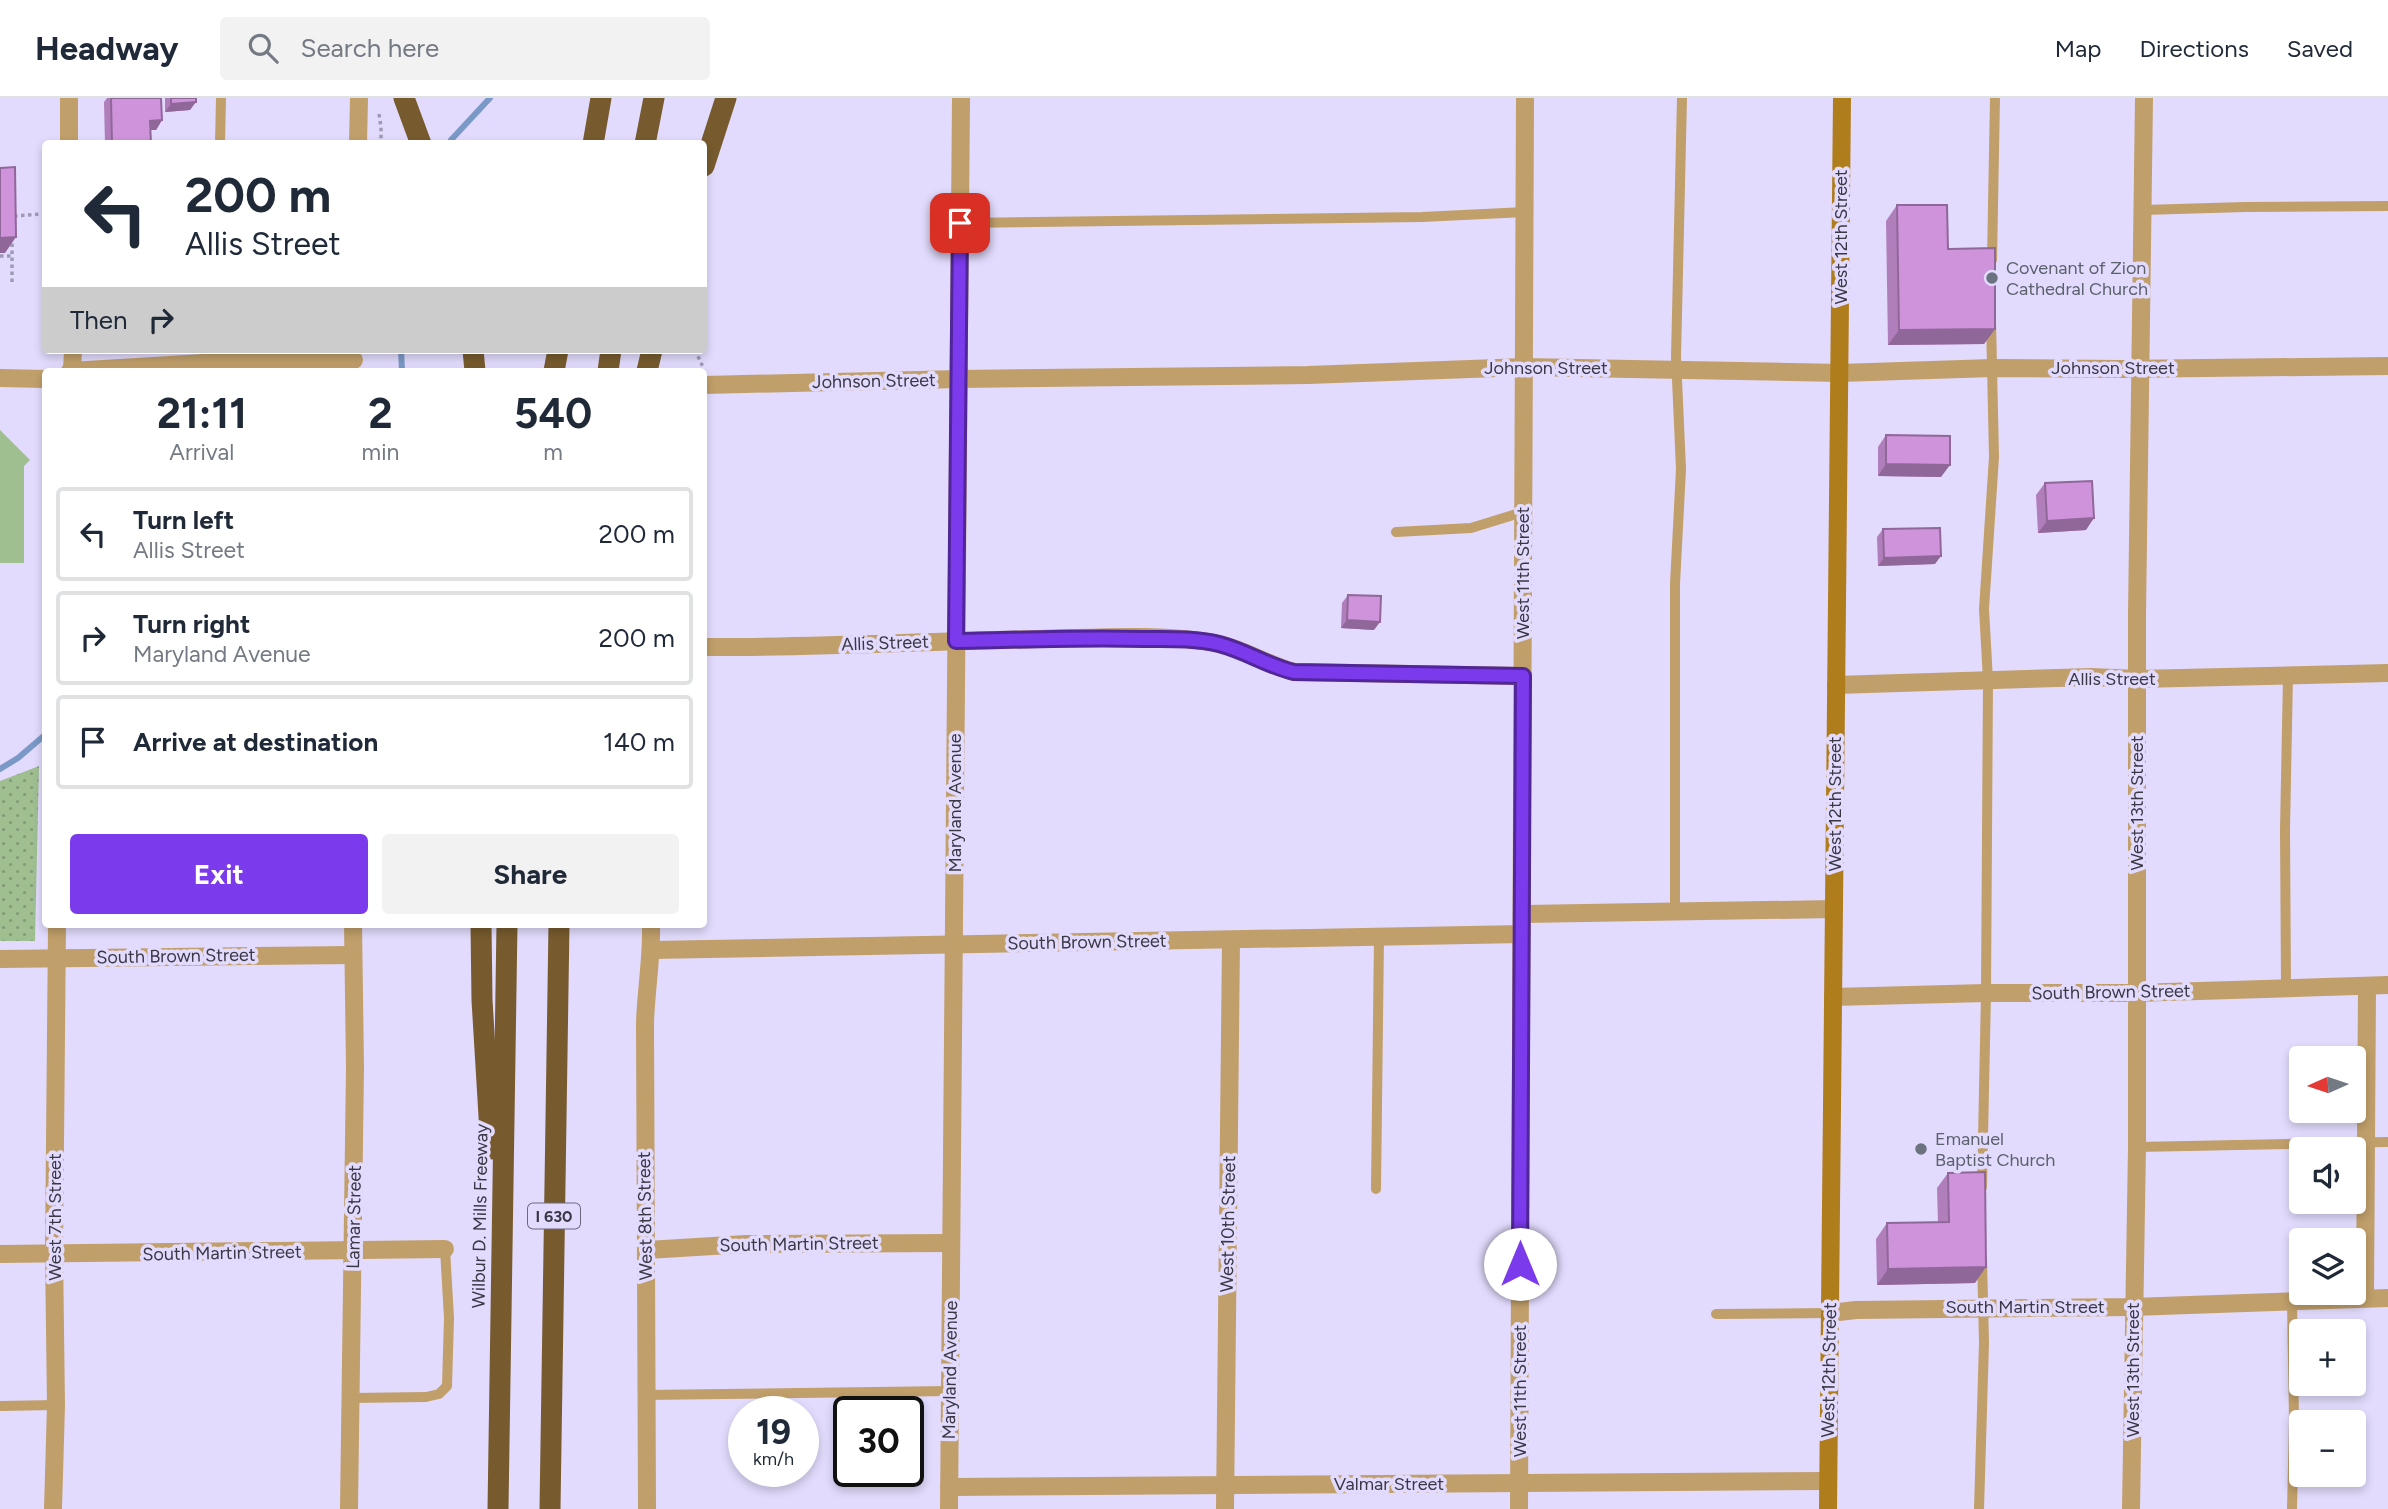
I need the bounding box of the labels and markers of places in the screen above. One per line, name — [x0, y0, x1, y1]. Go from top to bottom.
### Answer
pin — [930, 193, 990, 253]
place label: Covenant of Zion Cathedral Church — [2006, 257, 2148, 300]
marker: Covenant of Zion Cathedral Church — [1984, 270, 2000, 286]
place label: Emanuel Baptist Church — [1935, 1128, 2055, 1171]
marker: Emanuel Baptist Church — [1913, 1141, 1929, 1157]

